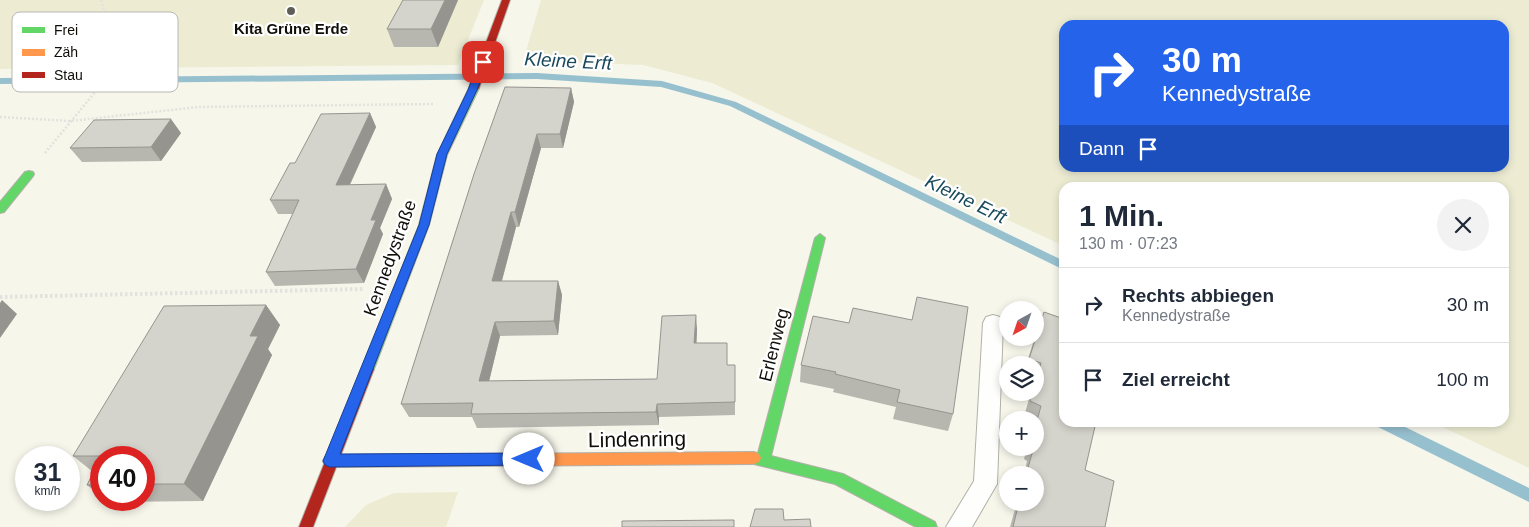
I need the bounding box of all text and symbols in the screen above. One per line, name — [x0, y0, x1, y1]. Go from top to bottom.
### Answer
marker: Kita Grüne Erde — [285, 5, 297, 17]
legend — [12, 12, 178, 92]
place label: Kita Grüne Erde — [234, 20, 348, 37]
text: Frei — [54, 22, 78, 38]
icon: right — [1079, 40, 1144, 105]
text: 30 m — [1162, 40, 1242, 79]
pin — [462, 41, 504, 83]
text: Zäh — [54, 44, 78, 60]
icon: arrive — [469, 48, 497, 76]
water label: Kleine Erft — [524, 48, 613, 74]
text: Stau — [54, 67, 83, 83]
text: Kennedystraße — [1162, 81, 1311, 106]
icon: arrive — [1134, 135, 1162, 163]
text: Dann — [1079, 138, 1124, 159]
water label: Kleine Erft — [922, 170, 1011, 228]
street label: Kennedystraße — [360, 197, 420, 319]
text: 1 Min. — [1079, 199, 1164, 232]
button: close — [1437, 199, 1489, 251]
text: 130 m · 07:23 — [1079, 235, 1178, 252]
text: Rechts abbiegen — [1122, 285, 1274, 306]
icon: right — [1079, 291, 1107, 319]
text: 30 m — [1447, 294, 1489, 315]
north arrow — [999, 301, 1044, 346]
map controls — [999, 301, 1044, 511]
street label: Erlenweg — [755, 306, 793, 384]
text: Kennedystraße — [1122, 307, 1231, 324]
button: layers — [999, 356, 1044, 401]
icon: arrive — [1079, 366, 1107, 394]
text: Ziel erreicht — [1122, 369, 1230, 390]
text: 100 m — [1436, 369, 1489, 390]
button: + — [999, 411, 1044, 456]
street label: Lindenring — [588, 427, 686, 451]
position arrow — [502, 432, 554, 484]
speed limit sign: 40 — [90, 446, 155, 511]
text: 31 — [34, 458, 61, 486]
button: − — [999, 466, 1044, 511]
text: km/h — [34, 484, 61, 498]

